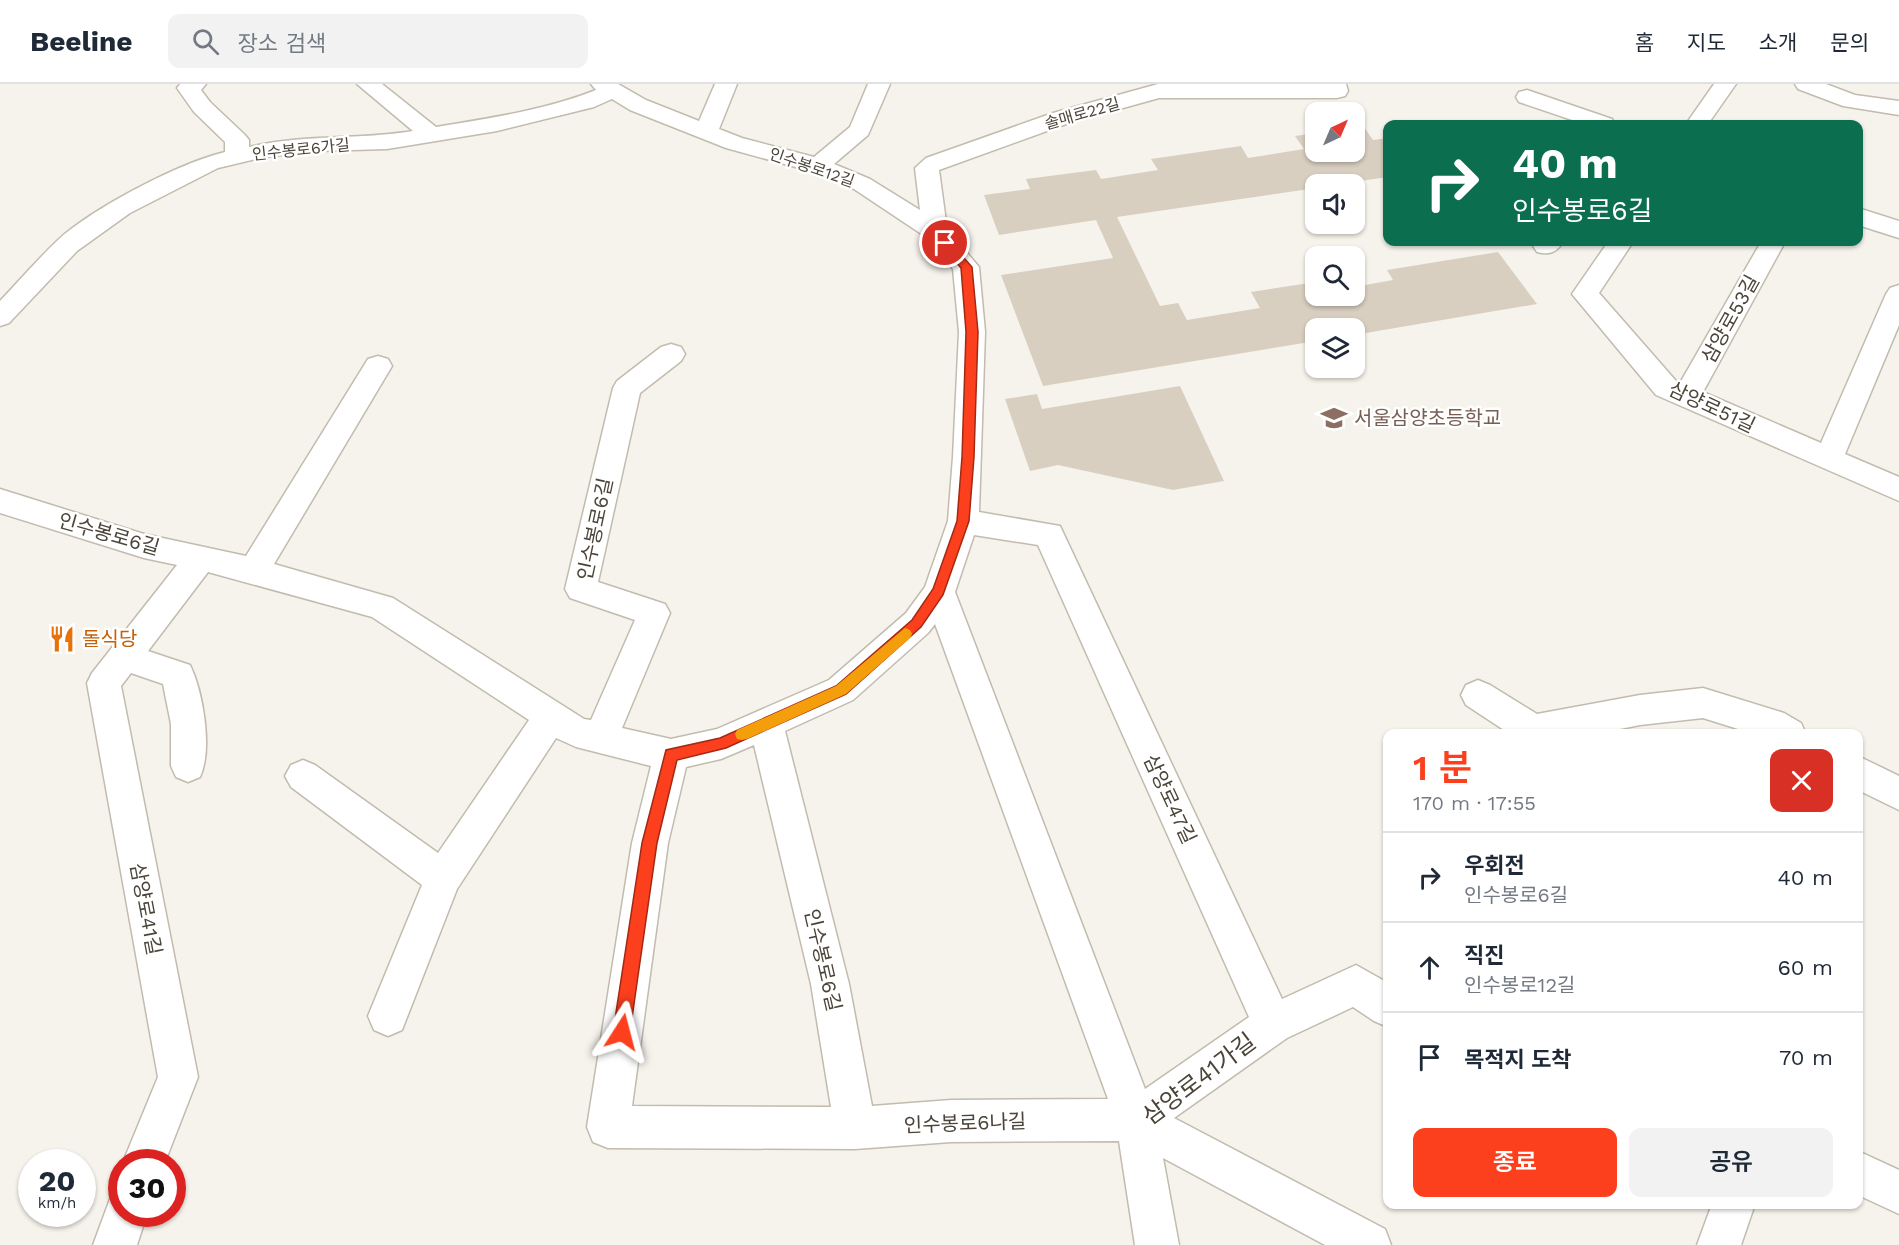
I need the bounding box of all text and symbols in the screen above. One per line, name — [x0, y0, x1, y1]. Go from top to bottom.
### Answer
search box — [168, 14, 588, 68]
text: Beeline — [30, 25, 132, 58]
icon: search — [189, 25, 222, 58]
text: 홈 — [1635, 30, 1654, 55]
text: 지도 — [1687, 30, 1726, 55]
text: 소개 — [1759, 30, 1797, 55]
text: 문의 — [1830, 30, 1869, 55]
text: 장소 검색 — [237, 31, 326, 56]
street label: 솔매로22길 — [1042, 94, 1122, 133]
north arrow — [1305, 102, 1365, 162]
map controls — [1305, 102, 1365, 378]
street label: 인수봉로6가길 — [251, 135, 351, 164]
text: 40 m — [1512, 139, 1618, 188]
street label: 인수봉로12길 — [767, 144, 857, 191]
icon: right — [1413, 144, 1491, 222]
button: sound — [1305, 174, 1365, 234]
text: 인수봉로6길 — [1512, 195, 1653, 227]
pin — [919, 217, 970, 268]
icon: arrive — [928, 226, 961, 259]
button: search — [1305, 246, 1365, 306]
street label: 삼양로53길 — [1696, 271, 1764, 367]
button: layers — [1305, 318, 1365, 378]
street label: 삼양로51길 — [1665, 376, 1759, 438]
school or university icon: 서울삼양초등학교 — [1319, 403, 1349, 433]
place label: 서울삼양초등학교 — [1354, 406, 1501, 430]
street label: 인수봉로6길 — [572, 476, 618, 582]
street label: 인수봉로6길 — [56, 508, 162, 560]
restaurant icon: 돌식당 — [47, 624, 77, 654]
place label: 돌식당 — [82, 627, 137, 651]
text: 1 분 — [1413, 747, 1472, 789]
button: close — [1770, 749, 1833, 812]
street label: 삼양로47길 — [1139, 750, 1201, 848]
text: 170 m · 17:55 — [1413, 791, 1536, 815]
text: 우회전 — [1464, 853, 1525, 878]
street label: 삼양로41길 — [125, 861, 167, 957]
icon: right — [1413, 861, 1446, 894]
text: 40 m — [1777, 865, 1833, 890]
text: 인수봉로6길 — [1464, 883, 1568, 907]
street label: 인수봉로6길 — [800, 907, 846, 1013]
text: 직진 — [1464, 943, 1504, 968]
icon: ahead — [1413, 951, 1446, 984]
text: 60 m — [1777, 955, 1833, 980]
text: 인수봉로12길 — [1464, 973, 1575, 997]
position arrow — [590, 1000, 654, 1064]
street label: 삼양로41가길 — [1137, 1027, 1261, 1131]
icon: arrive — [1413, 1041, 1446, 1074]
text: 70 m — [1779, 1045, 1833, 1070]
text: 목적지 도착 — [1464, 1047, 1572, 1072]
street label: 인수봉로6나길 — [903, 1109, 1027, 1137]
button: 종료 — [1413, 1128, 1617, 1197]
button: 공유 — [1629, 1128, 1833, 1197]
speed limit sign: 30 — [108, 1149, 186, 1227]
text: 20 — [38, 1163, 76, 1198]
text: km/h — [38, 1194, 76, 1212]

